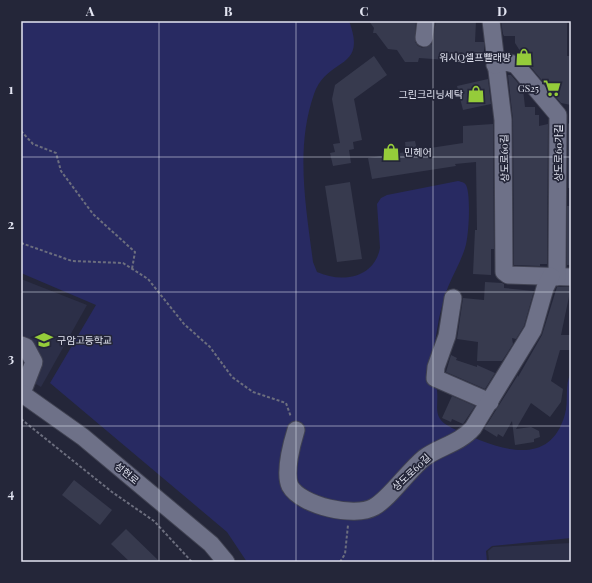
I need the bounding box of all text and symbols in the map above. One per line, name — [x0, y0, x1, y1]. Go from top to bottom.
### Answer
text: A — [85, 2, 95, 19]
text: B — [224, 2, 233, 19]
text: C — [359, 2, 369, 19]
text: D — [497, 2, 507, 19]
shop icon: 워시Q셀프빨래방 — [514, 47, 534, 67]
place label: 워시Q셀프빨래방 — [439, 50, 511, 64]
supermarket icon: GS25 — [542, 78, 562, 98]
text: 1 — [9, 80, 14, 97]
place label: GS25 — [518, 81, 539, 95]
shop icon: 그린크리닝세탁 — [466, 84, 486, 104]
place label: 그린크리닝세탁 — [399, 87, 464, 101]
street label: 상도로60가길 — [551, 124, 565, 182]
street label: 상도로60길 — [497, 134, 511, 182]
shop icon: 민헤어 — [381, 142, 401, 162]
place label: 민헤어 — [404, 145, 432, 159]
text: 2 — [8, 215, 15, 232]
school or university icon: 구암고등학교 — [34, 330, 54, 350]
place label: 구암고등학교 — [57, 333, 112, 347]
text: 3 — [8, 349, 14, 366]
street label: 상도로60길 — [389, 451, 433, 493]
street label: 성현로 — [112, 459, 142, 487]
text: 4 — [8, 484, 15, 501]

